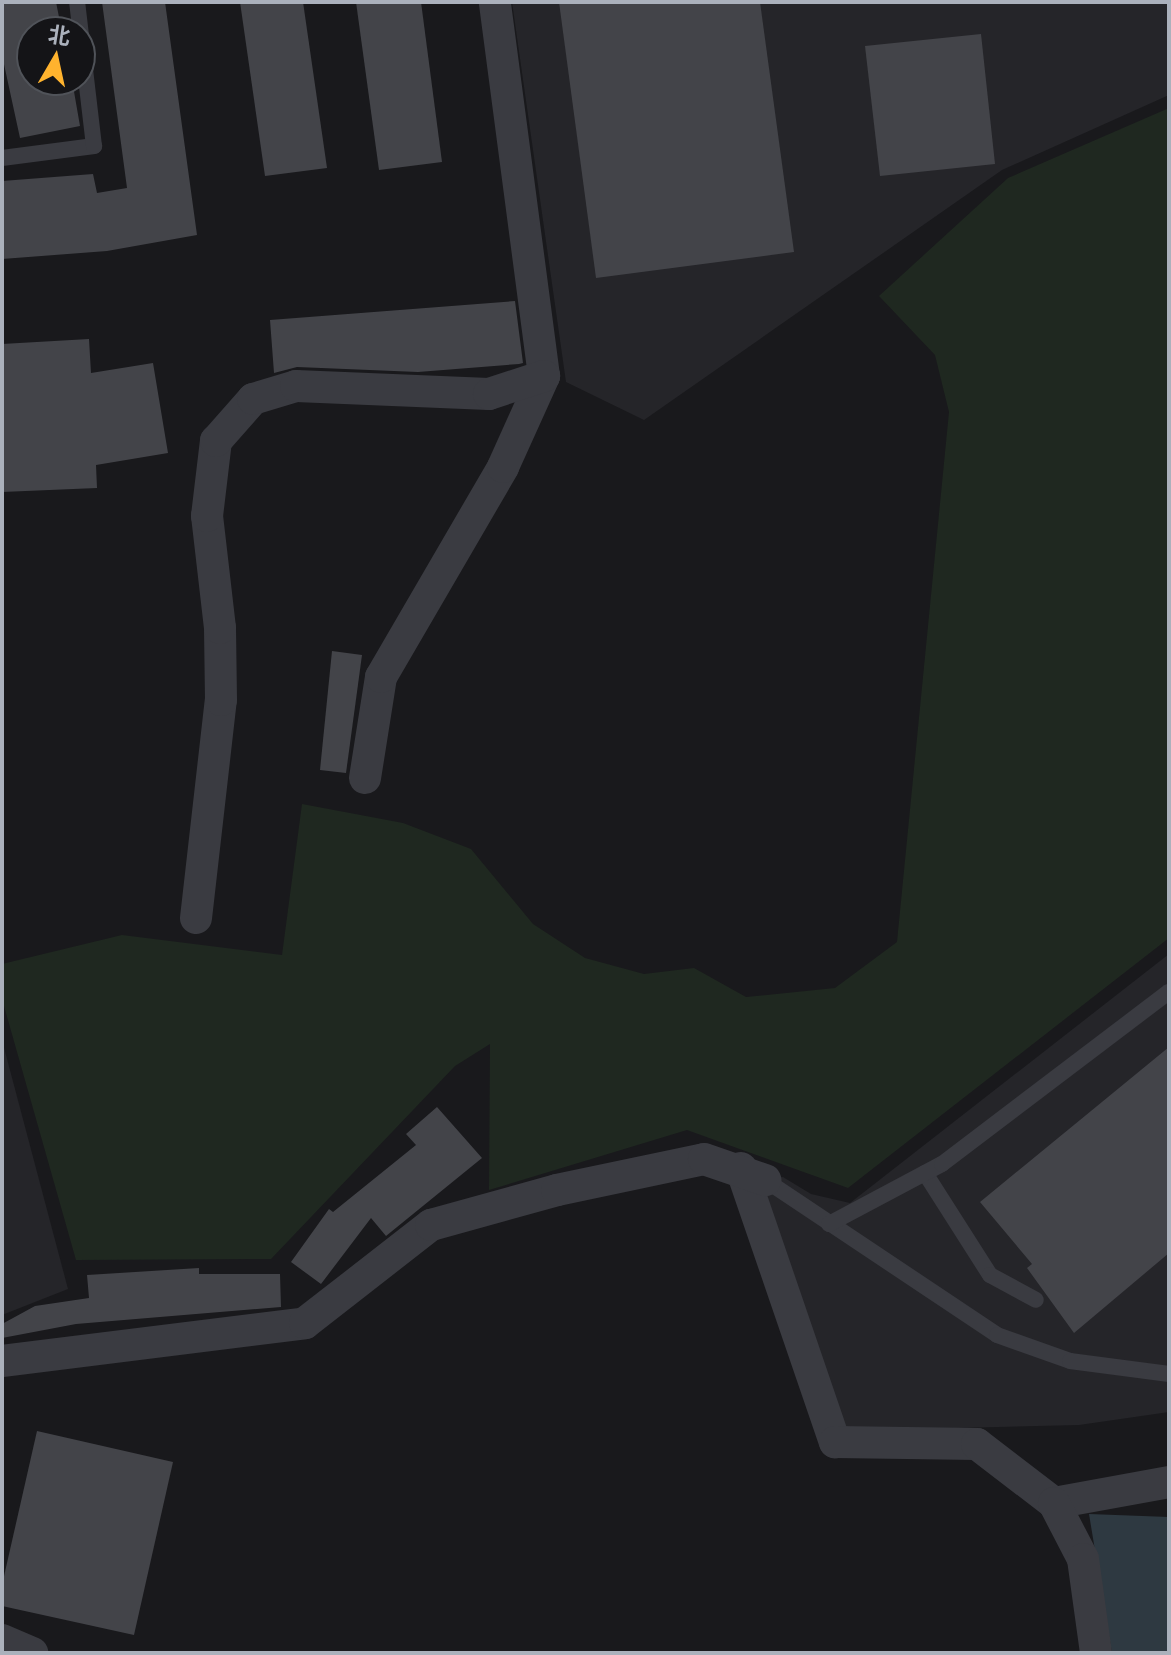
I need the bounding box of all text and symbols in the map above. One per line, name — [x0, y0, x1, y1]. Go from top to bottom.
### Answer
north arrow — [16, 16, 96, 96]
text: 北 — [47, 20, 72, 49]

